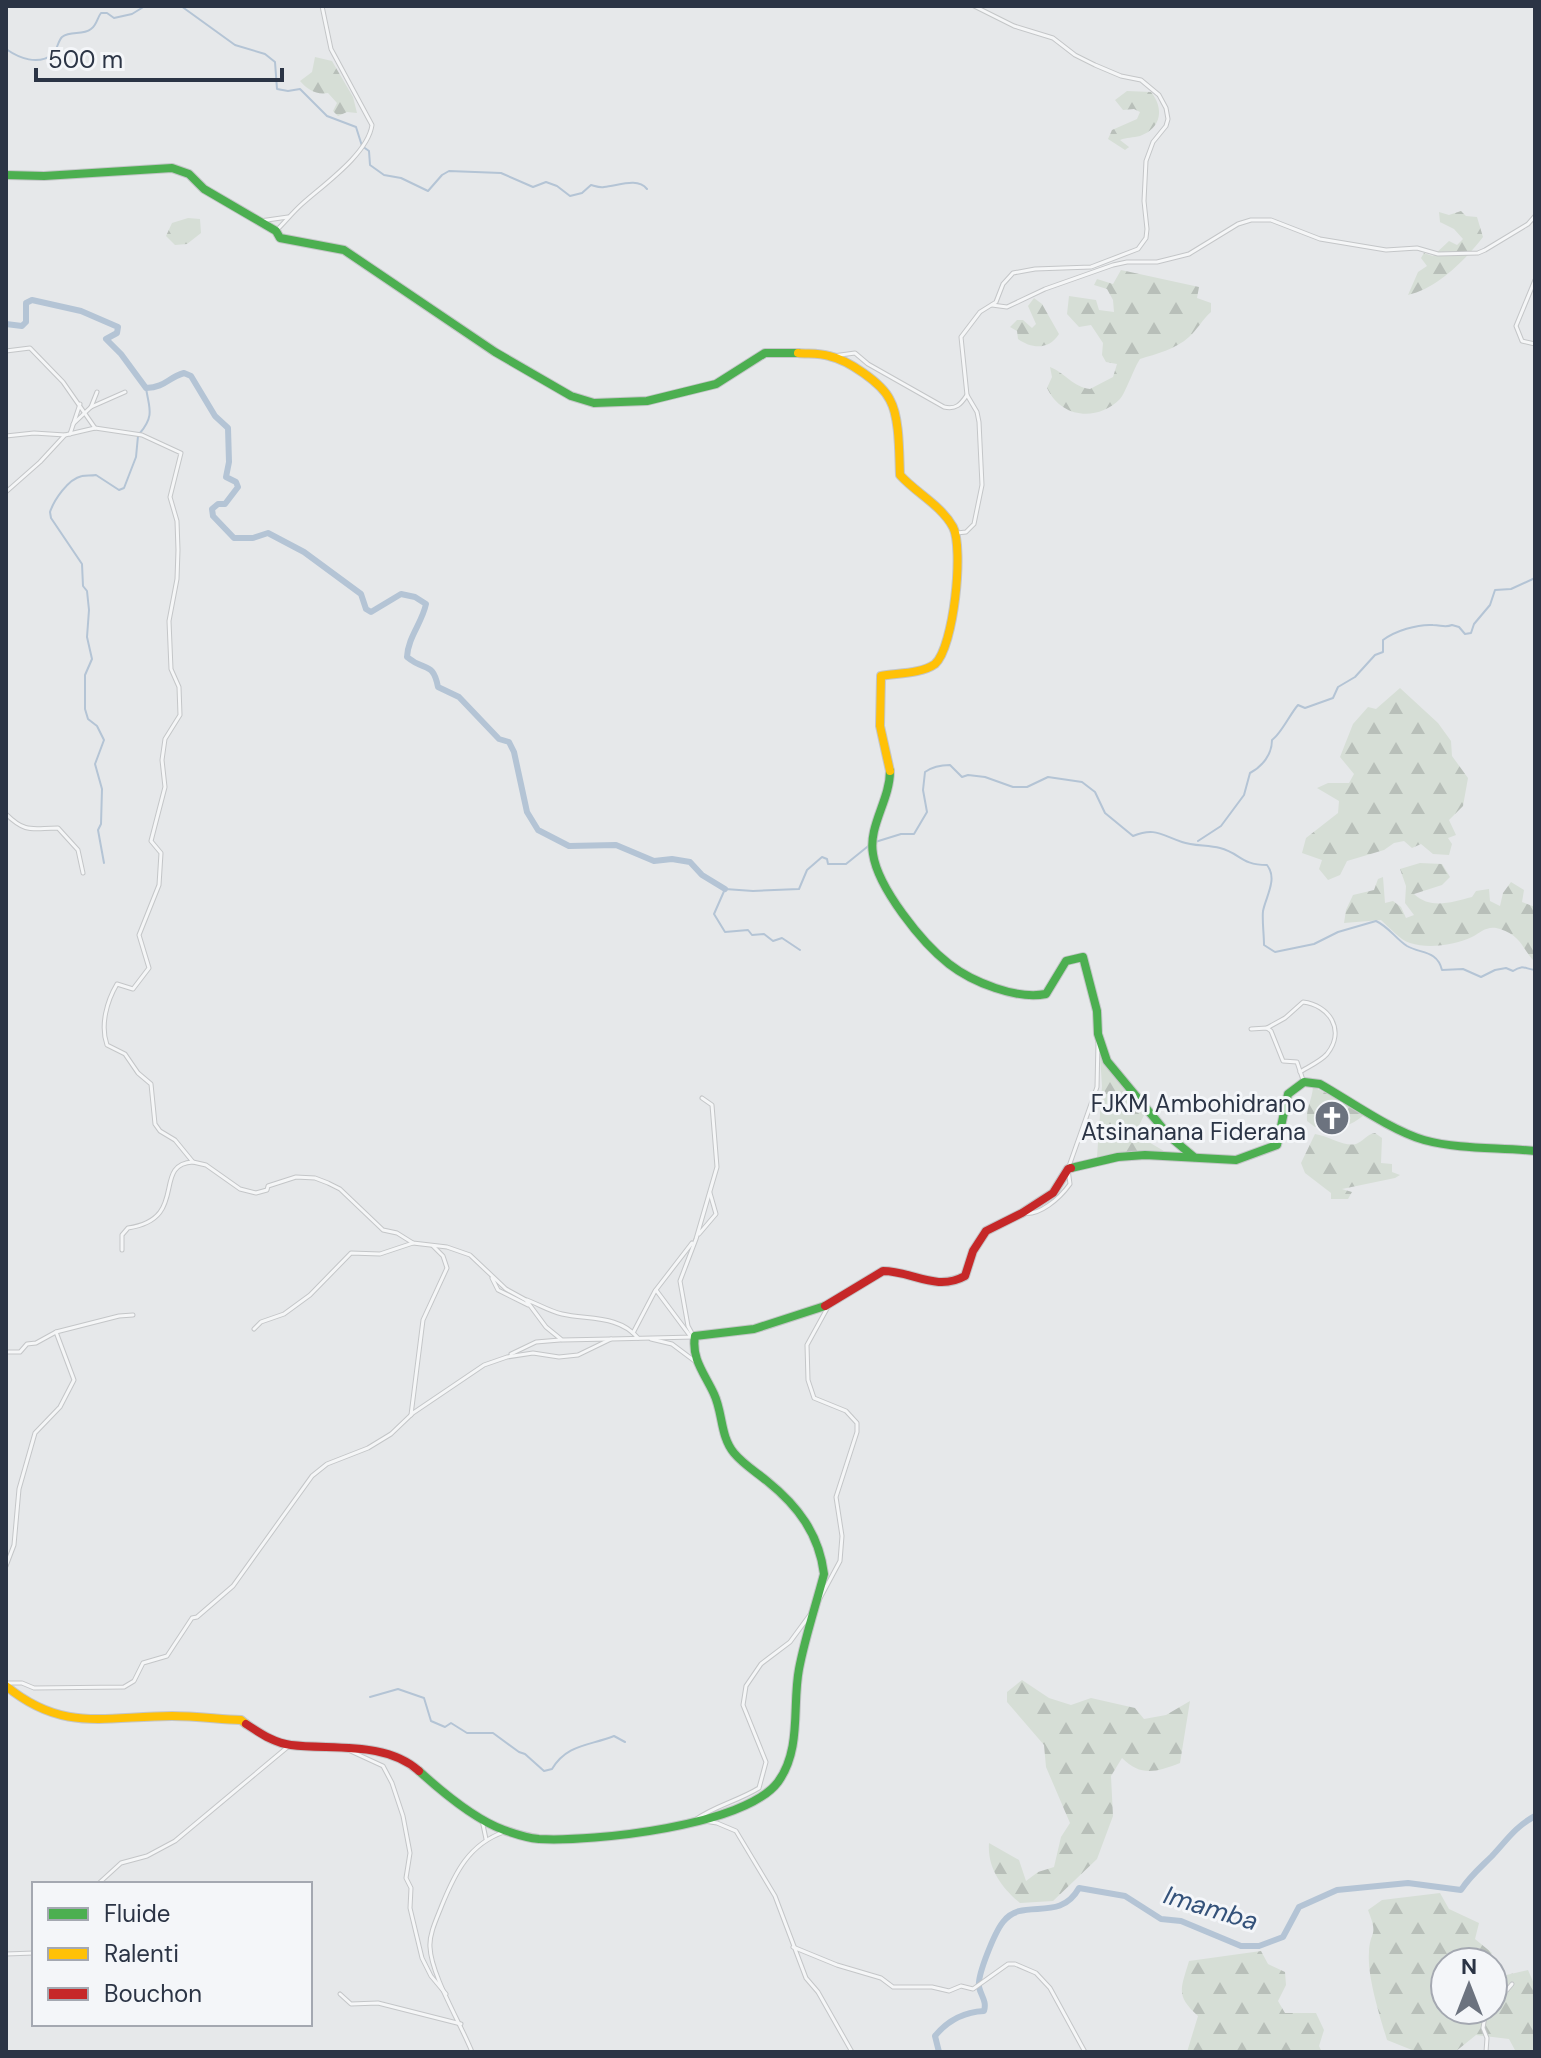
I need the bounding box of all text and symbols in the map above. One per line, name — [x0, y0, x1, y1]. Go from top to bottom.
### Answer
scale bar — [36, 32, 282, 82]
text: 500 m — [48, 44, 123, 75]
place label: FJKM Ambohidrano Atsinanana Fiderana — [1081, 1088, 1306, 1147]
church icon: FJKM Ambohidrano Atsinanana Fiderana — [1313, 1099, 1351, 1137]
water label: Imamba — [1160, 1878, 1262, 1938]
legend — [32, 1882, 312, 2026]
text: Fluide — [104, 1898, 170, 1929]
text: Ralenti — [104, 1938, 179, 1969]
north arrow — [1429, 1946, 1509, 2026]
text: N — [1461, 1952, 1477, 1981]
text: Bouchon — [104, 1978, 202, 2009]

